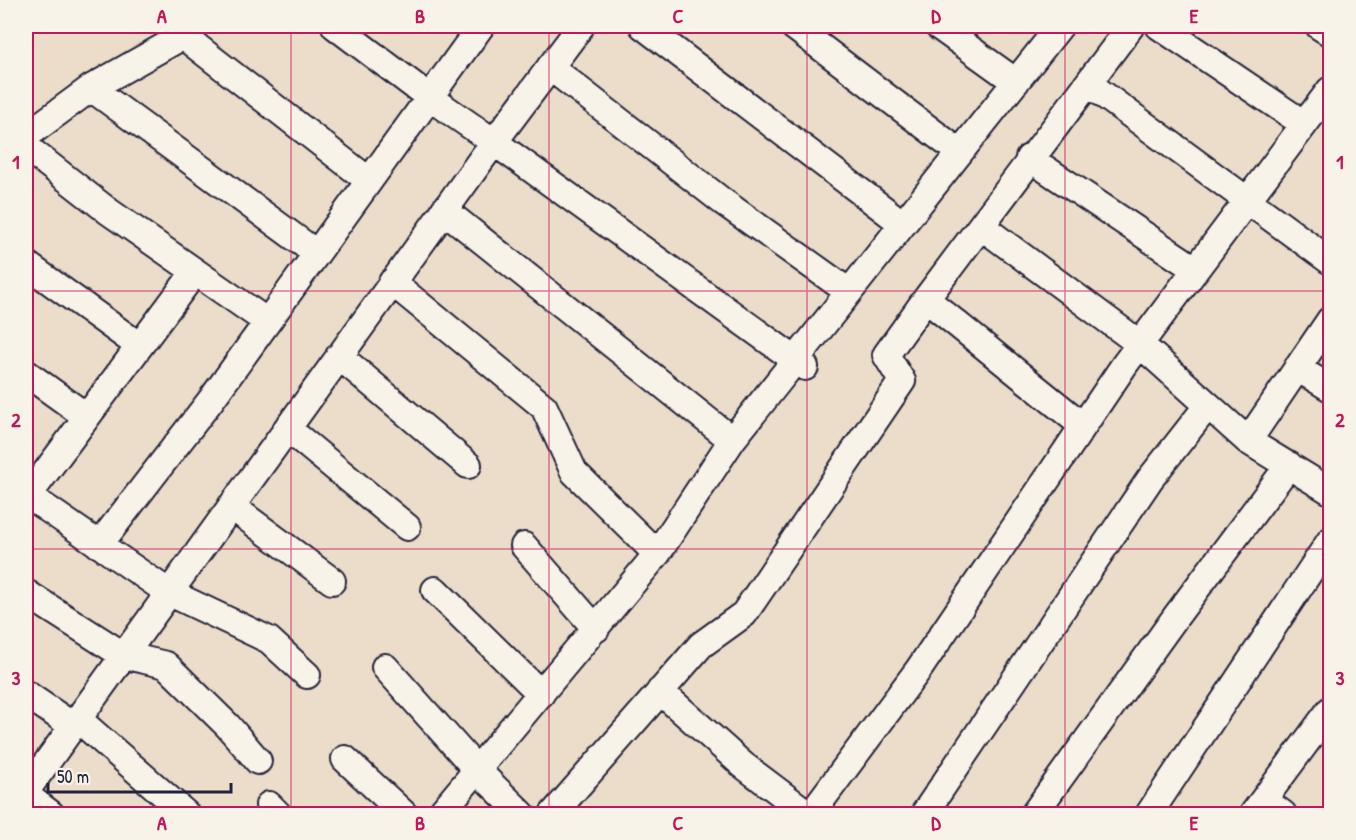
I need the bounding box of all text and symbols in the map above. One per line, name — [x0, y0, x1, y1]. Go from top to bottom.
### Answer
text: A — [157, 2, 167, 29]
text: B — [415, 2, 425, 29]
text: C — [673, 2, 684, 29]
text: D — [931, 2, 941, 29]
text: E — [1190, 2, 1199, 29]
text: 1 — [12, 148, 20, 175]
text: 1 — [1336, 148, 1344, 175]
text: 2 — [11, 406, 21, 433]
text: 2 — [1335, 406, 1345, 433]
text: 3 — [12, 664, 21, 691]
text: 3 — [1336, 664, 1345, 691]
scale bar — [48, 756, 231, 794]
text: 50 m — [57, 764, 89, 789]
text: A — [157, 809, 167, 836]
text: B — [415, 809, 425, 836]
text: C — [673, 809, 684, 836]
text: D — [931, 809, 941, 836]
text: E — [1190, 809, 1199, 836]

